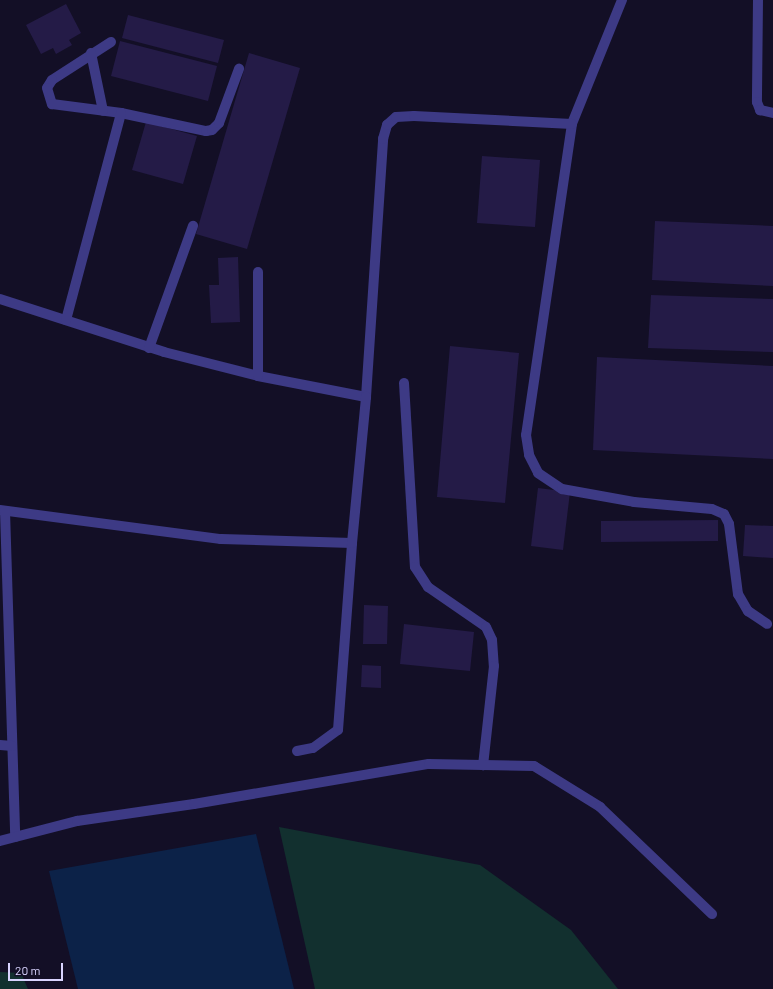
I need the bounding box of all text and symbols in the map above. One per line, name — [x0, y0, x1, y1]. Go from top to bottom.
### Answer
scale bar — [10, 955, 65, 981]
text: 20 m — [15, 963, 41, 977]

